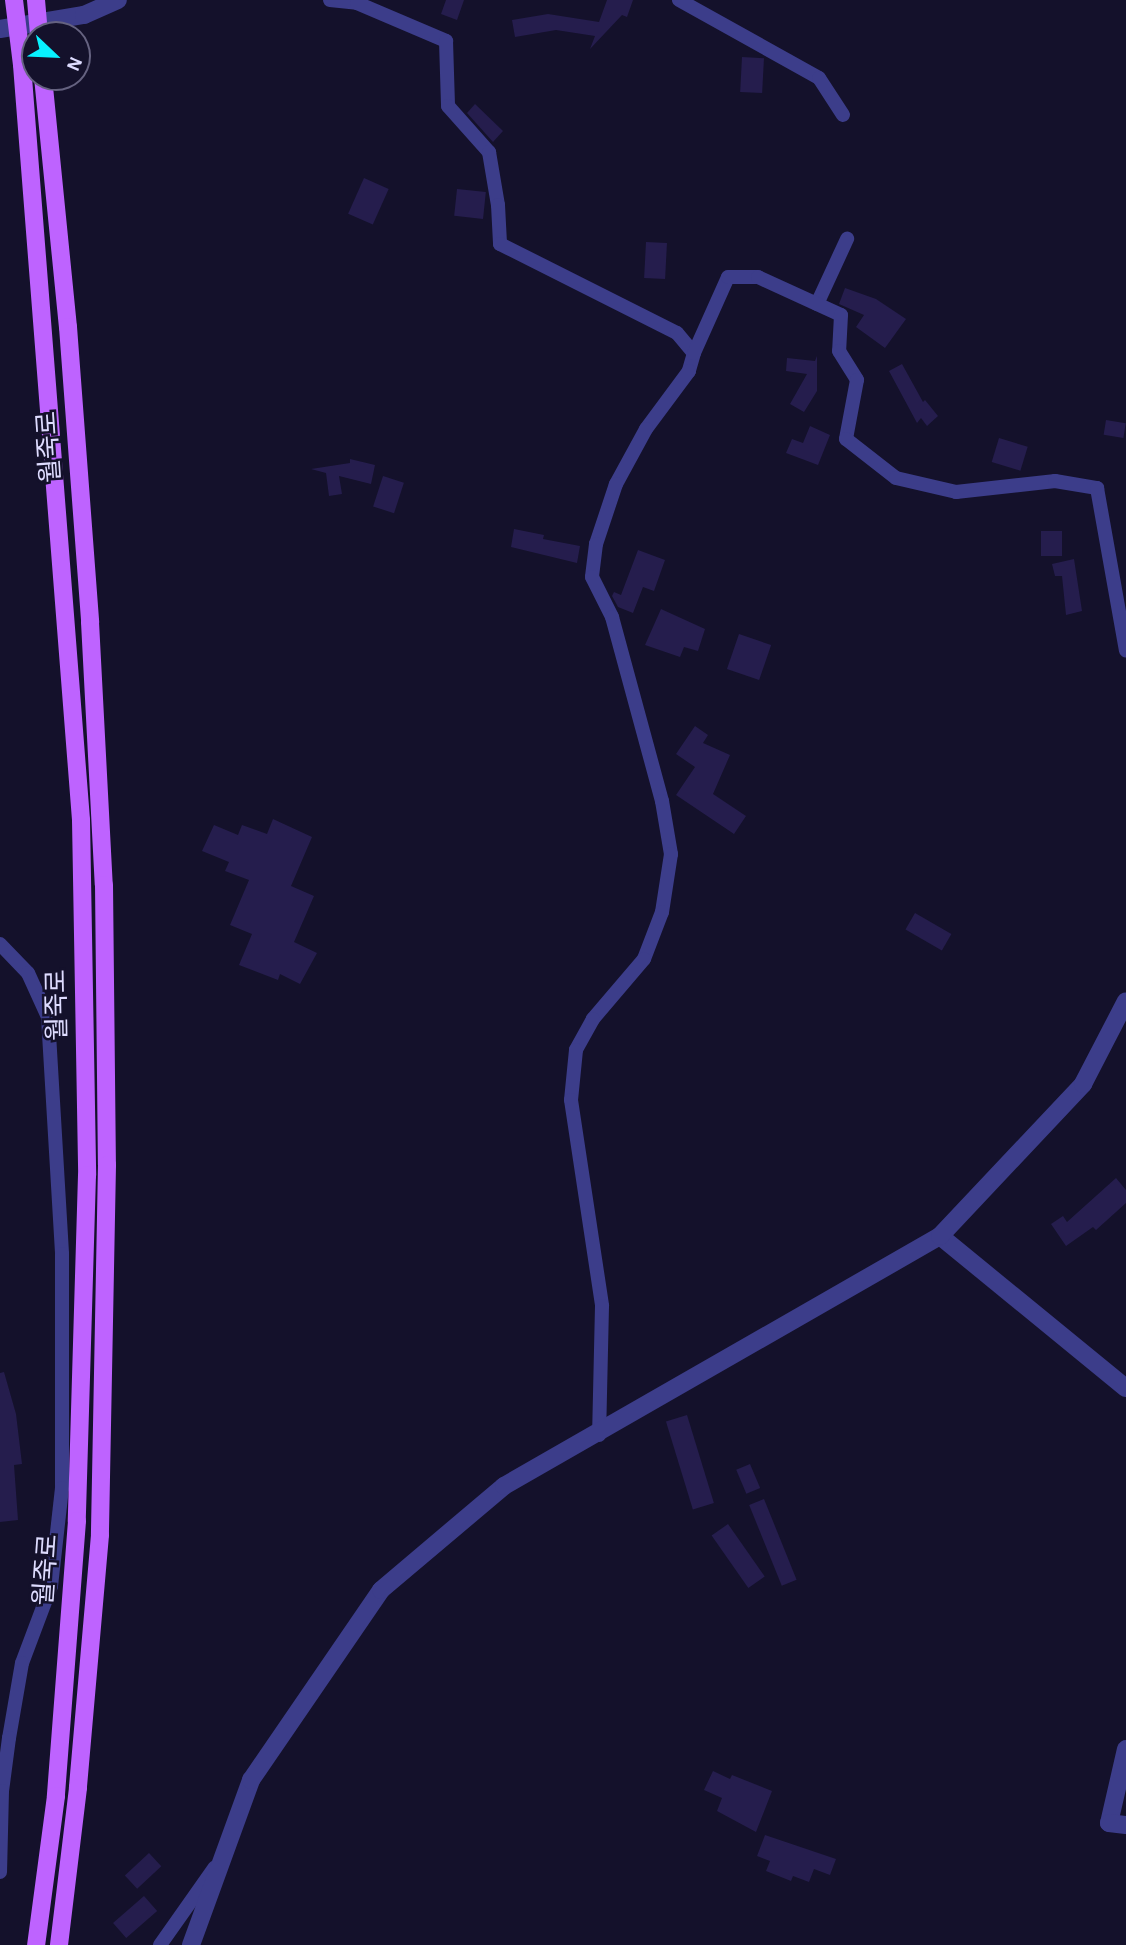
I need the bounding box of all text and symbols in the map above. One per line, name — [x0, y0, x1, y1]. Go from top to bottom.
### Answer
north arrow — [21, 21, 91, 91]
text: N — [63, 54, 85, 73]
street label: 월죽로 — [32, 410, 68, 484]
street label: 월죽로 — [42, 969, 74, 1041]
street label: 월죽로 — [29, 1533, 65, 1607]

